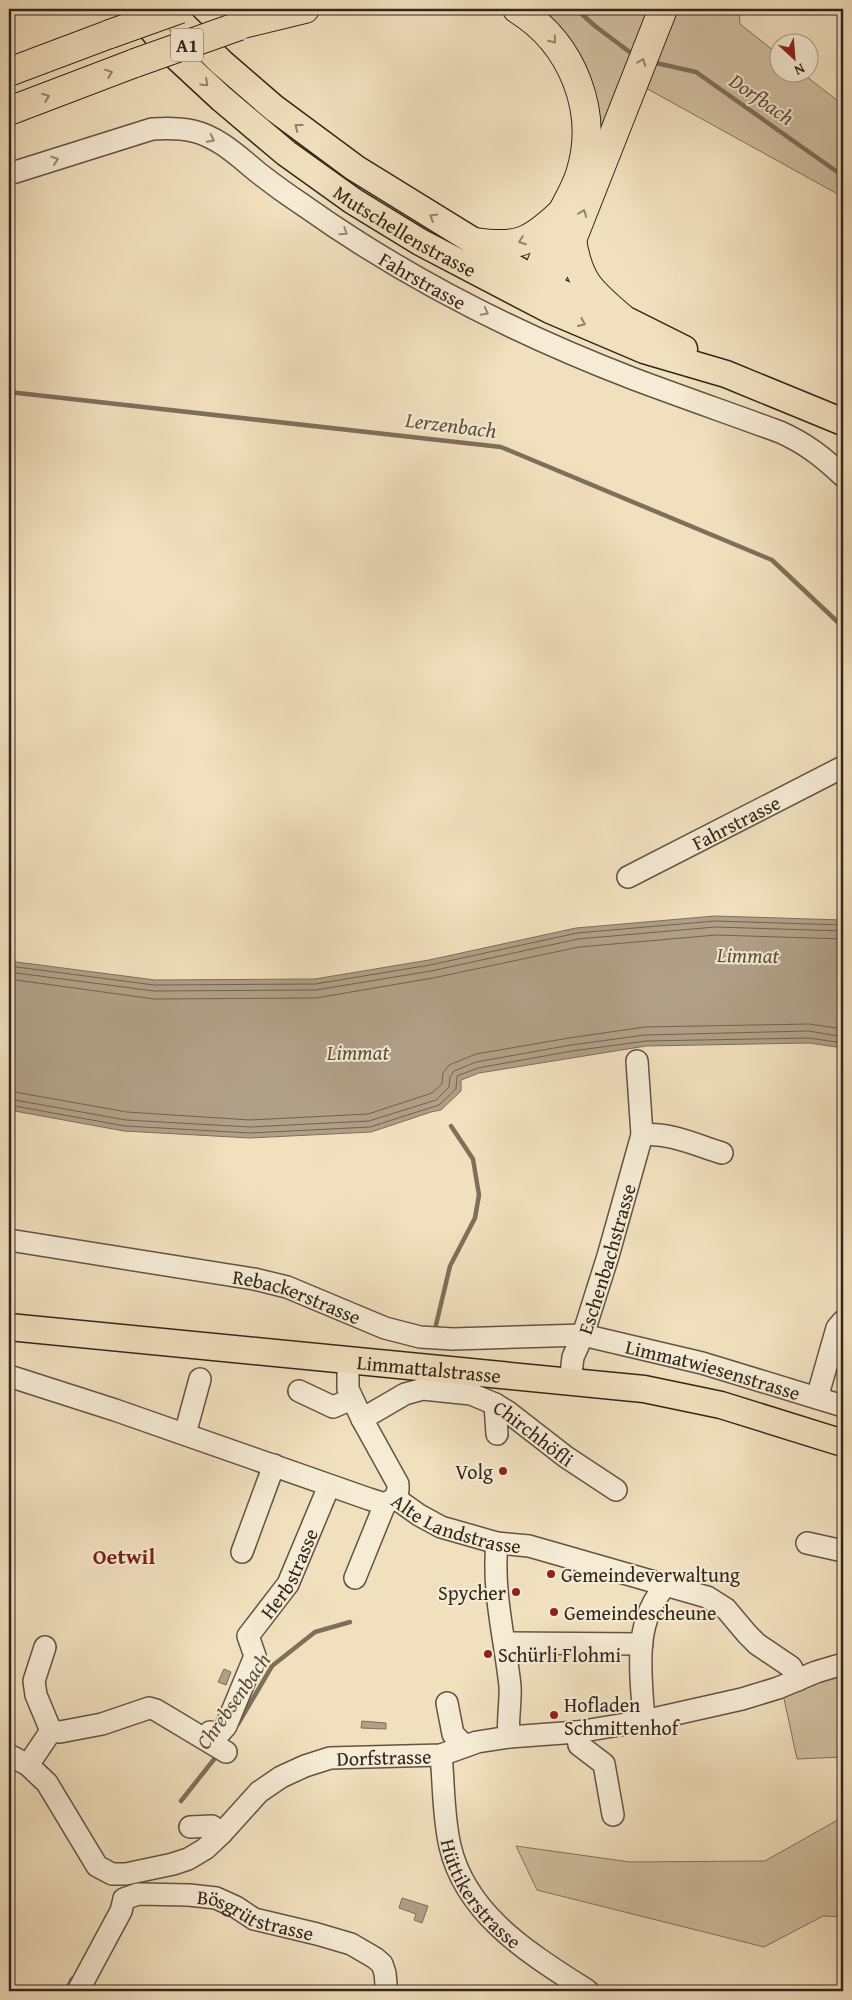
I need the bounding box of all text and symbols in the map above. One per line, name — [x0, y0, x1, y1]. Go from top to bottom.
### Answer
road number: A1 — [171, 28, 203, 62]
north arrow — [770, 32, 820, 82]
one-way arrow — [548, 35, 557, 44]
one-way arrow — [635, 58, 646, 67]
text: N — [791, 59, 808, 81]
water label: Dorfbach — [722, 65, 801, 133]
one-way arrow — [104, 69, 113, 80]
one-way arrow — [199, 77, 208, 86]
one-way arrow — [41, 93, 50, 103]
one-way arrow — [295, 124, 304, 132]
one-way arrow — [206, 133, 215, 143]
one-way arrow — [51, 155, 59, 165]
street label: Mutschellenstrasse — [328, 177, 482, 284]
one-way arrow — [576, 209, 587, 218]
one-way arrow — [429, 214, 438, 224]
one-way arrow — [338, 226, 347, 236]
one-way arrow — [518, 235, 527, 245]
street label: Fahrstrasse — [374, 244, 472, 316]
one-way arrow — [480, 306, 489, 316]
one-way arrow — [577, 317, 586, 328]
water label: Lerzenbach — [403, 404, 499, 446]
street label: Fahrstrasse — [687, 787, 785, 857]
water label: Limmat — [716, 939, 780, 971]
water label: Limmat — [326, 1037, 389, 1068]
street label: Eschenbachstrasse — [570, 1180, 642, 1338]
street label: Rebackerstrasse — [231, 1261, 366, 1331]
street label: Limmatwiesenstrasse — [623, 1331, 804, 1407]
street label: Limmattalstrasse — [356, 1347, 502, 1389]
street label: Chirchhöfli — [488, 1392, 580, 1473]
place label: Volg — [455, 1457, 493, 1486]
marker: Volg — [497, 1465, 509, 1477]
street label: Alte Landstrasse — [386, 1486, 522, 1560]
street label: Herbstrasse — [252, 1524, 324, 1624]
district label: Oetwil — [93, 1540, 155, 1572]
place label: Gemeindeverwaltung — [561, 1560, 740, 1589]
marker: Gemeindeverwaltung — [545, 1568, 557, 1580]
place label: Spycher — [438, 1578, 506, 1607]
marker: Spycher — [510, 1586, 522, 1598]
place label: Gemeindescheune — [564, 1598, 716, 1627]
marker: Gemeindescheune — [548, 1606, 560, 1618]
place label: Schürli Flohmi — [498, 1640, 621, 1669]
water label: Chrebsenbach — [188, 1646, 278, 1756]
marker: Schürli Flohmi — [482, 1648, 494, 1660]
place label: Hofladen Schmittenhof — [564, 1690, 681, 1742]
marker: Hofladen Schmittenhof — [548, 1709, 560, 1721]
street label: Dorfstrasse — [336, 1741, 432, 1772]
street label: Hüttikerstrasse — [434, 1836, 528, 1955]
street label: Bösgrütstrasse — [196, 1882, 317, 1947]

